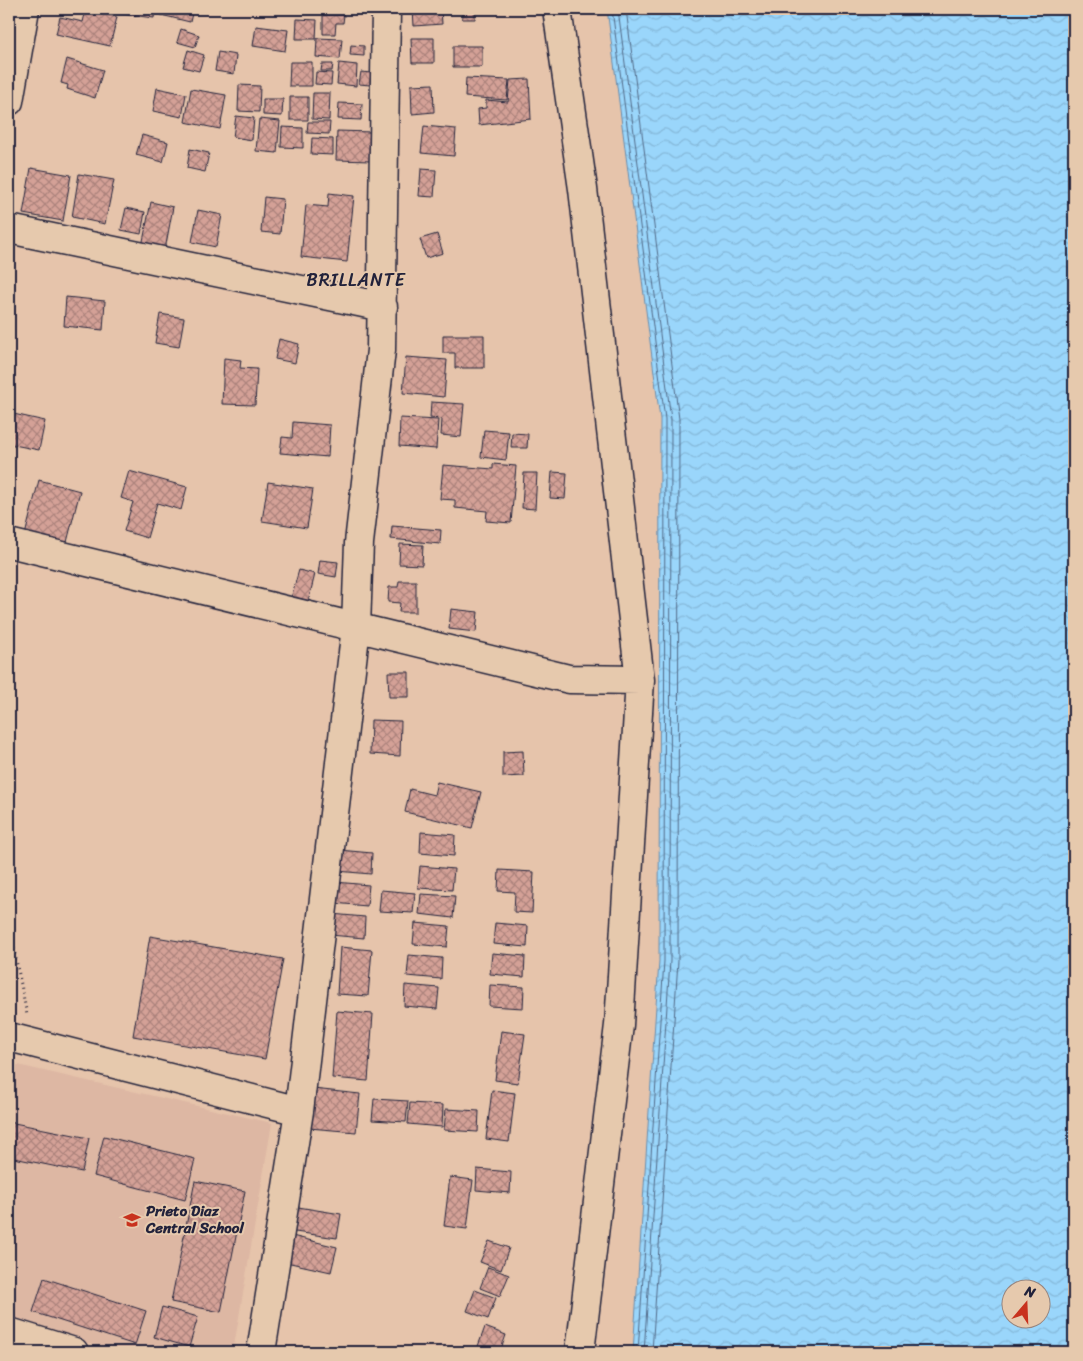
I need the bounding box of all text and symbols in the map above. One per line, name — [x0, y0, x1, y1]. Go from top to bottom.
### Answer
district label: BRILLANTE — [306, 264, 406, 296]
place label: Prieto Diaz Central School — [145, 1198, 244, 1241]
school or university icon: Prieto Diaz Central School — [122, 1210, 142, 1230]
north arrow — [1000, 1278, 1050, 1328]
text: N — [1020, 1278, 1039, 1306]

